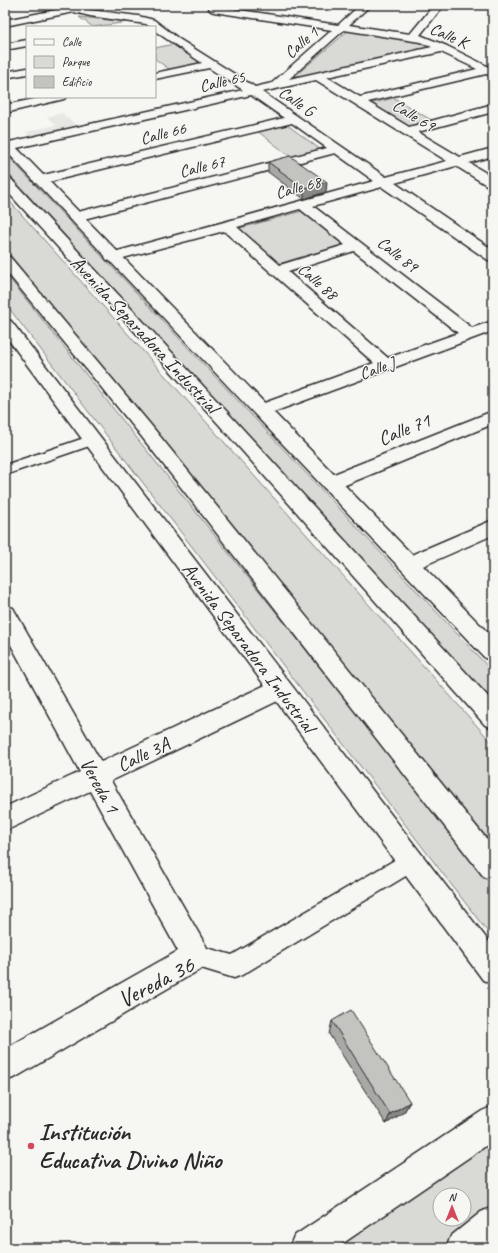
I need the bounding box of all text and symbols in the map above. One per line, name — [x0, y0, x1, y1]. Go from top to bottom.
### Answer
street label: Calle K — [427, 18, 473, 54]
street label: Calle 1 — [280, 21, 324, 63]
legend — [26, 26, 156, 98]
text: Calle — [62, 34, 82, 50]
text: Parque — [62, 54, 91, 70]
street label: Calle 65 — [197, 66, 248, 97]
text: Edificio — [62, 74, 92, 90]
street label: Calle G — [275, 82, 320, 122]
street label: Calle 69 — [389, 95, 440, 137]
street label: Calle 66 — [138, 117, 189, 149]
street label: Calle 67 — [177, 150, 228, 182]
street label: Calle 68 — [273, 171, 325, 204]
street label: Calle 89 — [373, 232, 423, 278]
street label: Avenida Separadora Industrial — [65, 250, 227, 421]
street label: Calle 88 — [293, 258, 344, 306]
street label: Calle J — [357, 351, 400, 385]
street label: Calle 71 — [374, 407, 435, 451]
street label: Avenida Separadora Industrial — [176, 557, 323, 740]
street label: Calle 3A — [113, 731, 174, 777]
street label: Vereda 1 — [74, 753, 125, 818]
street label: Vereda 36 — [113, 949, 200, 1014]
place label: Institución Educativa Divino Niño — [39, 1117, 224, 1175]
marker: Institución Educativa Divino Niño — [26, 1141, 36, 1151]
north arrow — [432, 1187, 472, 1227]
text: N — [449, 1190, 458, 1204]

